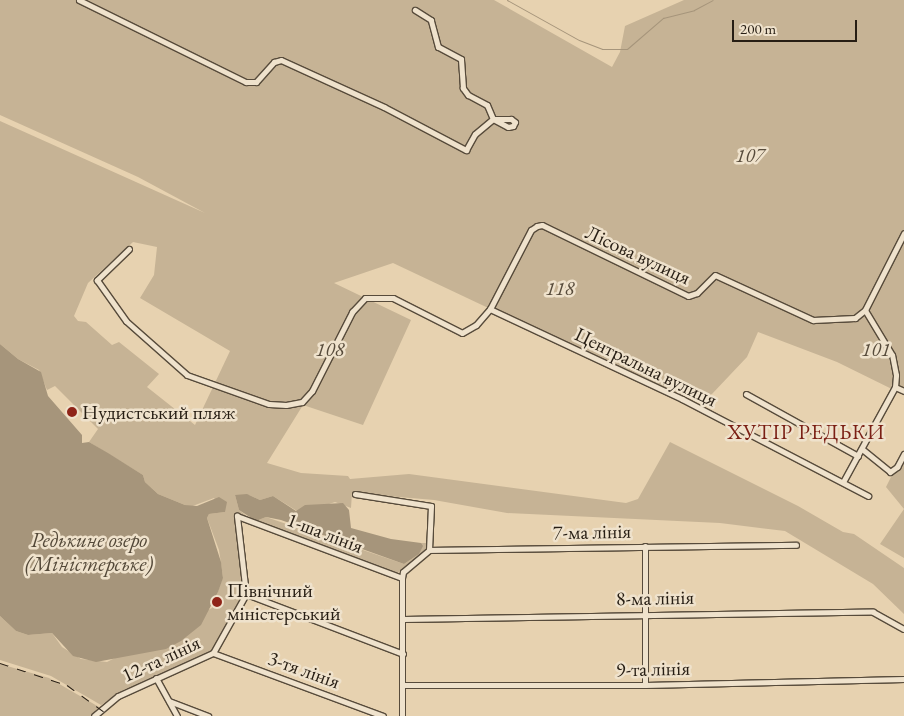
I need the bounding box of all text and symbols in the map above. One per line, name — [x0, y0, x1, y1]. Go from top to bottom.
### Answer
scale bar — [734, 10, 859, 42]
text: 200 m — [740, 19, 776, 38]
park label: 107 — [736, 143, 764, 167]
street label: Лісова вулиця — [582, 220, 694, 290]
park label: 118 — [546, 276, 574, 300]
street label: Центральна вулиця — [571, 322, 721, 412]
park label: 108 — [316, 337, 344, 361]
park label: 101 — [862, 337, 890, 361]
place label: Нудистський пляж — [82, 400, 235, 424]
marker: Нудистський пляж — [66, 406, 78, 418]
district label: ХУТІР РЕДЬКИ — [726, 419, 886, 445]
street label: 1-ша лінія — [284, 508, 366, 558]
street label: 7-ма лінія — [553, 519, 631, 545]
water label: Редькине озеро (Міністерське) — [25, 527, 153, 577]
place label: Північний міністерський — [227, 578, 341, 625]
street label: 8-ма лінія — [616, 585, 694, 611]
marker: Північний міністерський — [211, 596, 223, 608]
street label: 12-та лінія — [118, 630, 204, 688]
street label: 3-тя лінія — [265, 646, 343, 694]
street label: 9-та лінія — [616, 656, 690, 682]

